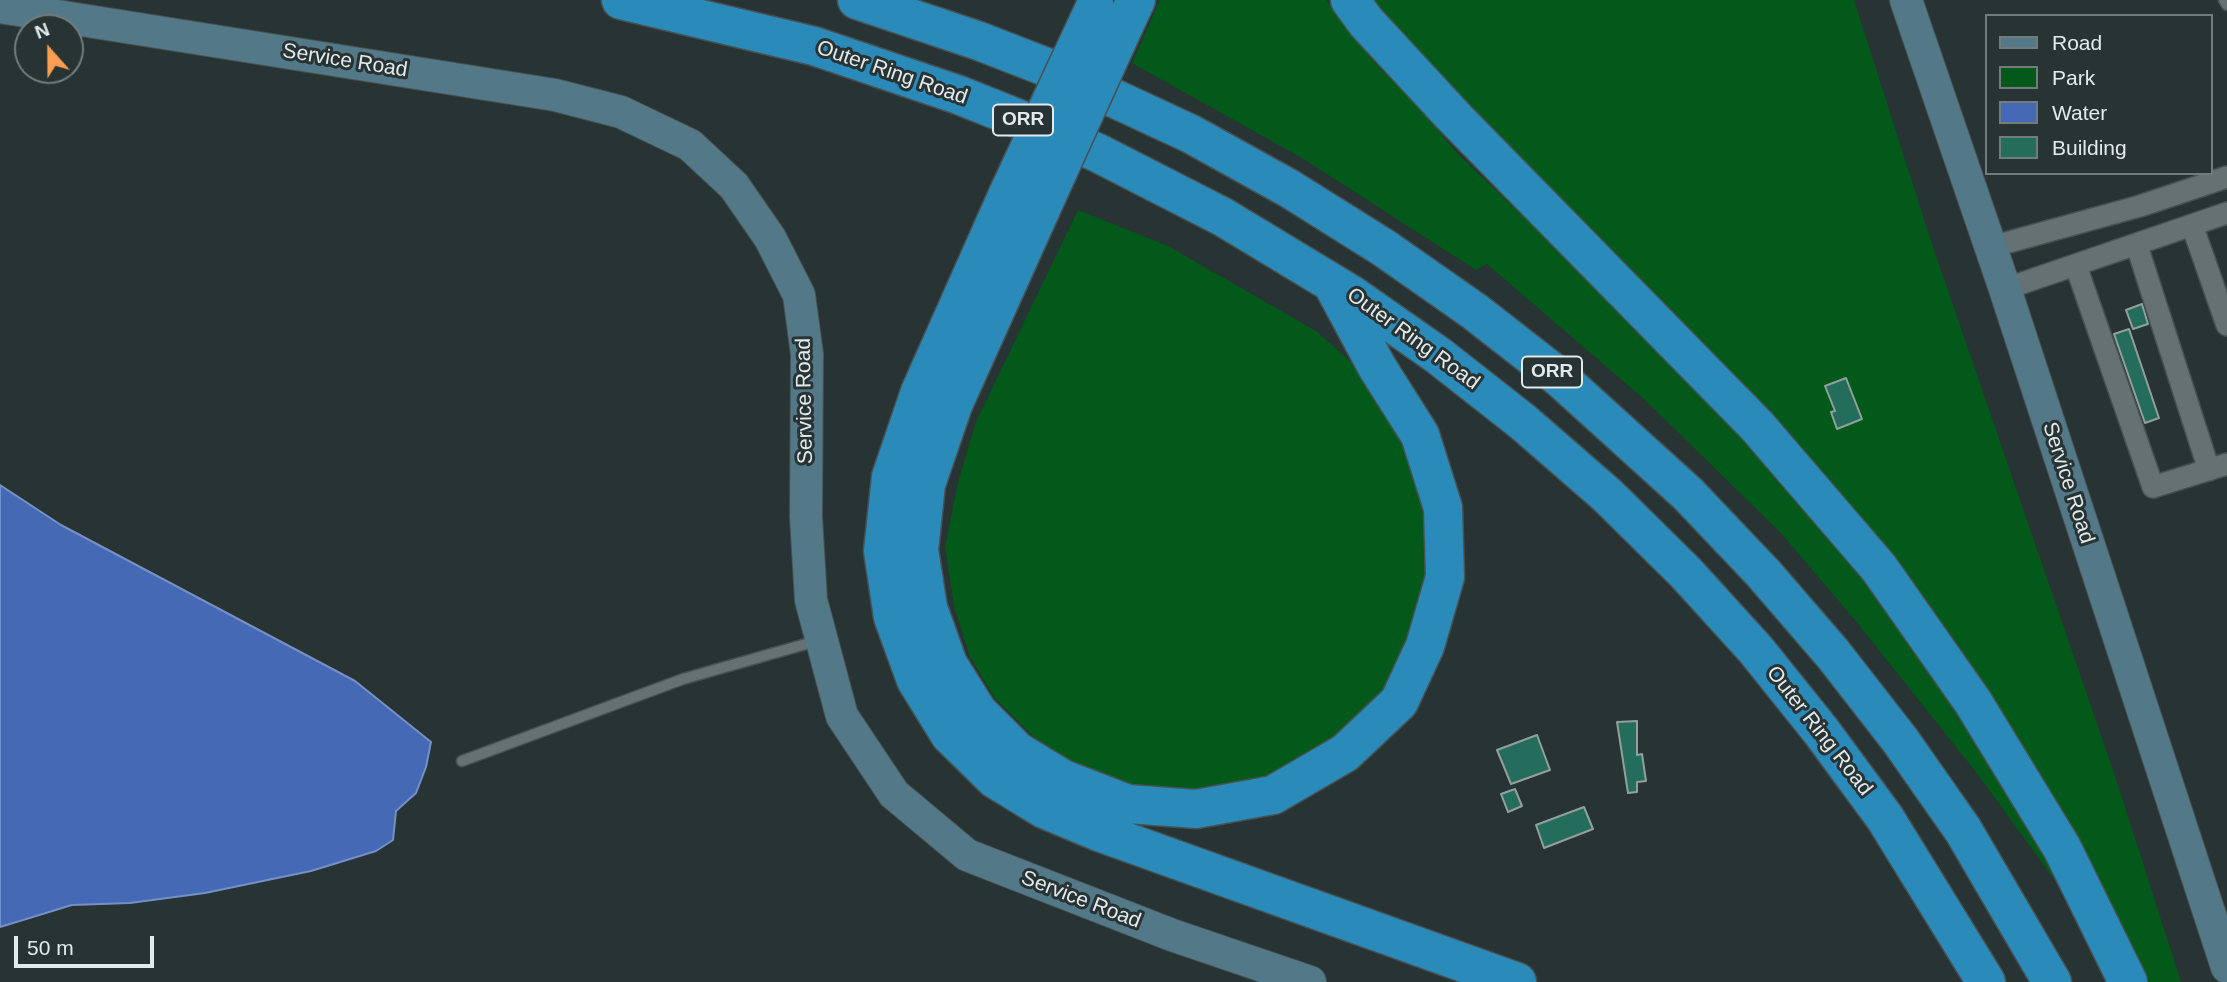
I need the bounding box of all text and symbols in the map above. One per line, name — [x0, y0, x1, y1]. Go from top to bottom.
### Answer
north arrow — [14, 14, 84, 84]
legend — [1986, 14, 2213, 175]
text: N — [32, 19, 52, 43]
text: Road — [2052, 31, 2102, 54]
street label: Outer Ring Road — [813, 35, 971, 111]
street label: Service Road — [281, 39, 409, 83]
text: Park — [2052, 66, 2095, 89]
text: Water — [2052, 101, 2107, 124]
road number: ORR — [993, 104, 1053, 136]
text: Building — [2052, 136, 2127, 159]
street label: Outer Ring Road — [1342, 282, 1484, 396]
street label: Service Road — [791, 338, 819, 464]
road number: ORR — [1522, 356, 1582, 388]
street label: Service Road — [2037, 419, 2099, 547]
street label: Outer Ring Road — [1761, 661, 1877, 801]
street label: Service Road — [1018, 866, 1144, 934]
scale bar — [18, 922, 158, 966]
text: 50 m — [27, 936, 74, 959]

